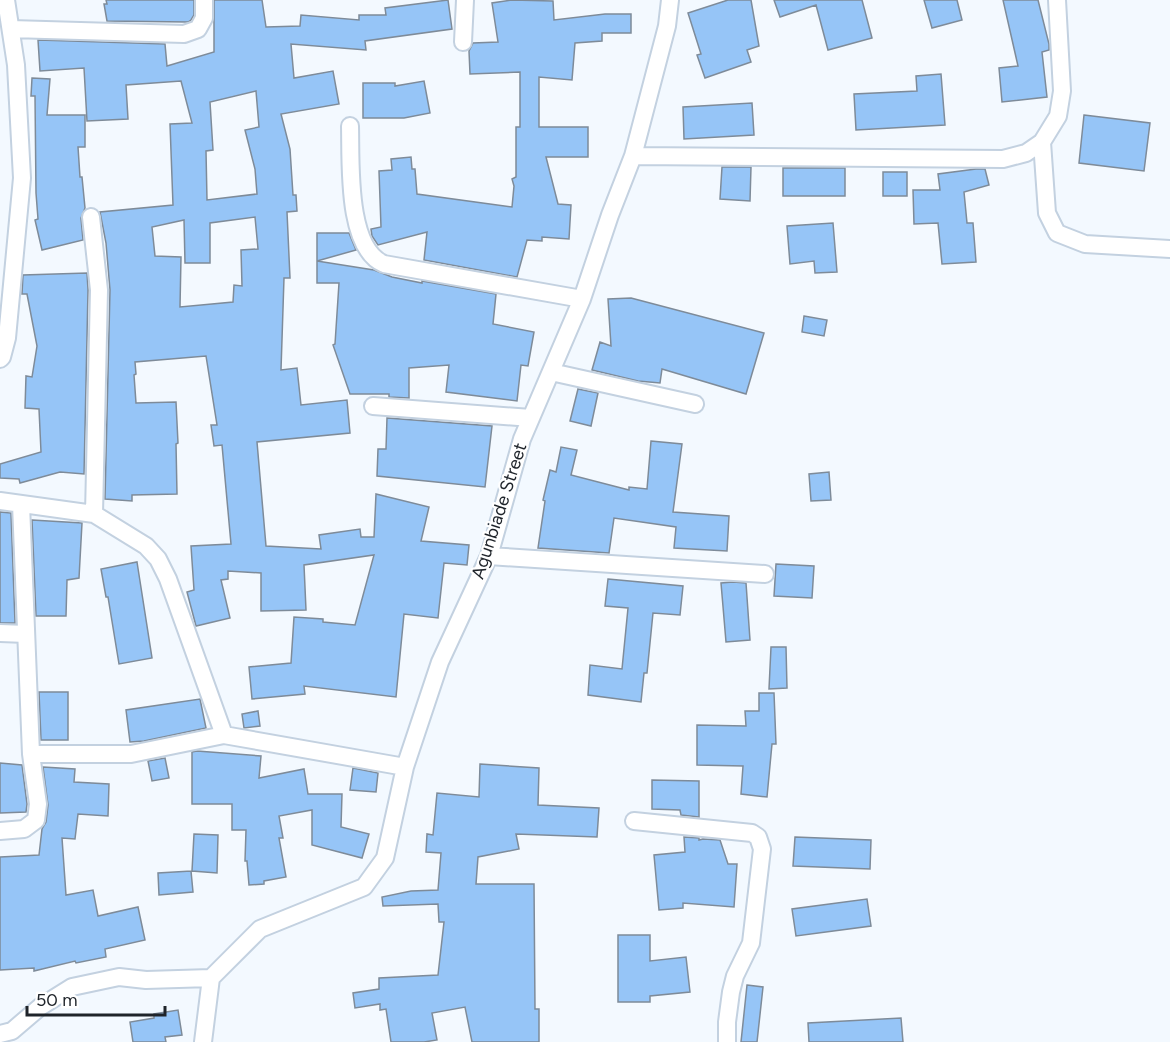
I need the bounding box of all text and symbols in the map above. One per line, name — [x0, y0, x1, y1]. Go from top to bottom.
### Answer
street label: Agunbiade Street — [467, 440, 531, 582]
scale bar — [27, 979, 165, 1017]
text: 50 m — [36, 989, 78, 1011]

